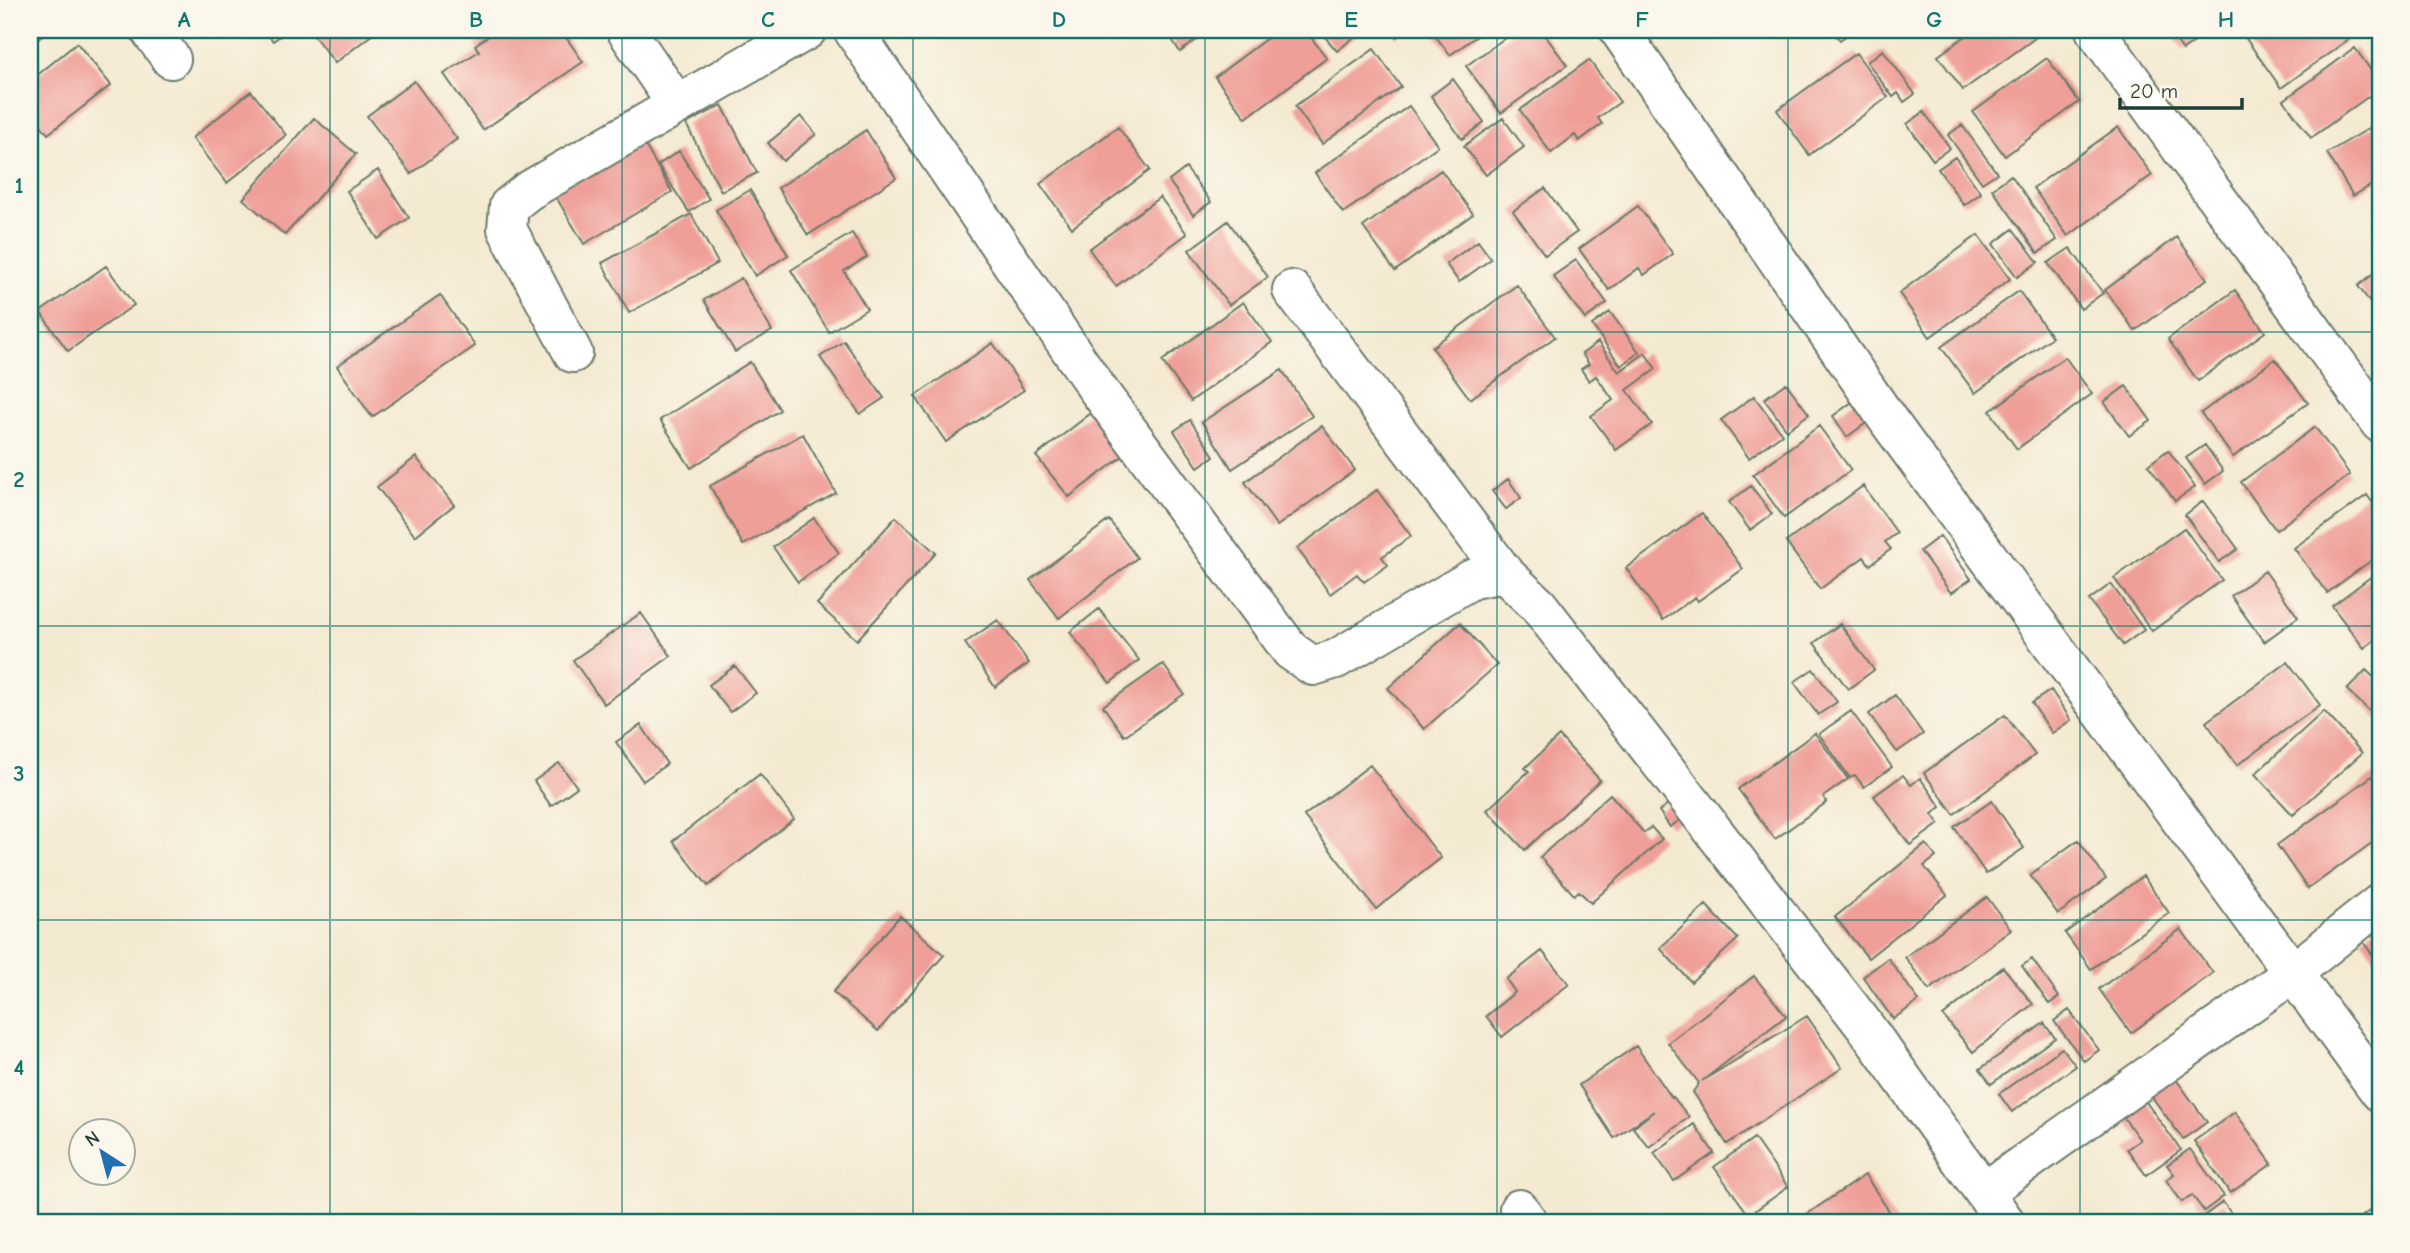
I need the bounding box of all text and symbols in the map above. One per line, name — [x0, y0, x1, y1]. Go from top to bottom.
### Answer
text: A — [178, 6, 191, 33]
text: B — [469, 6, 483, 33]
text: C — [761, 6, 775, 33]
text: D — [1052, 6, 1066, 33]
text: E — [1344, 6, 1358, 33]
text: F — [1635, 6, 1649, 33]
text: G — [1926, 6, 1942, 33]
text: H — [2218, 6, 2234, 33]
scale bar — [2120, 66, 2242, 110]
text: 20 m — [2130, 79, 2178, 103]
text: 1 — [14, 172, 24, 199]
text: 2 — [13, 466, 25, 493]
text: 3 — [13, 760, 25, 787]
text: 4 — [14, 1054, 25, 1081]
north arrow — [66, 1116, 136, 1186]
text: N — [81, 1127, 104, 1152]

